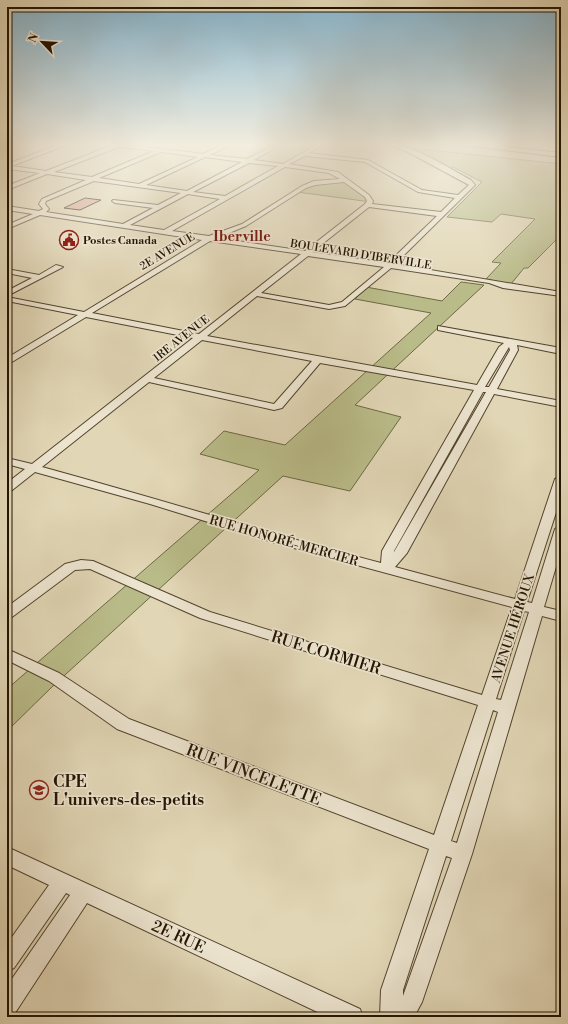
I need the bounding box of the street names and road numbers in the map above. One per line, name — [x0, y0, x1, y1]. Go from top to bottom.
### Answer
street label: 2E AVENUE — [137, 230, 198, 274]
street label: BOULEVARD D'IBERVILLE — [288, 237, 433, 273]
street label: 1RE AVENUE — [151, 312, 213, 365]
street label: RUE HONORÉ-MERCIER — [207, 511, 361, 570]
street label: AVENUE HÉROUX — [487, 570, 538, 686]
street label: RUE CORMIER — [268, 627, 384, 679]
street label: RUE VINCELETTE — [183, 740, 324, 810]
street label: 2E RUE — [148, 916, 209, 958]

